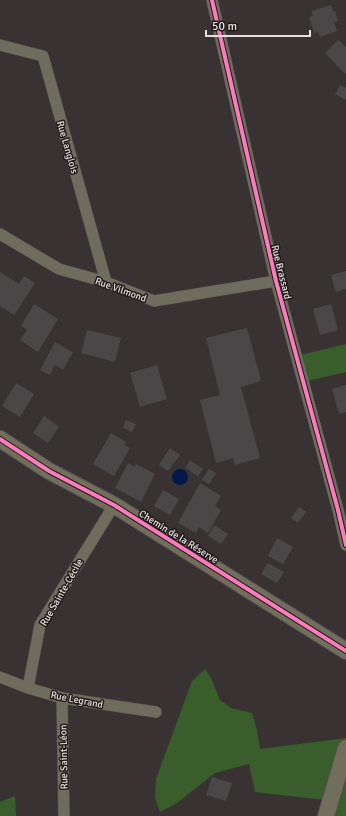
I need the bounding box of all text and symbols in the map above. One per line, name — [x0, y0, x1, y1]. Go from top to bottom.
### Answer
scale bar — [206, 12, 310, 38]
text: 50 m — [212, 19, 237, 34]
street label: Rue Langlois — [54, 119, 80, 176]
street label: Rue Brassard — [268, 244, 294, 301]
street label: Rue Vilmond — [93, 275, 148, 305]
street label: Chemin de la Réserve — [137, 508, 220, 566]
street label: Rue Sainte-Cécile — [38, 557, 86, 628]
street label: Rue Legrand — [50, 689, 104, 711]
street label: Rue Saint-Léon — [57, 724, 71, 790]

